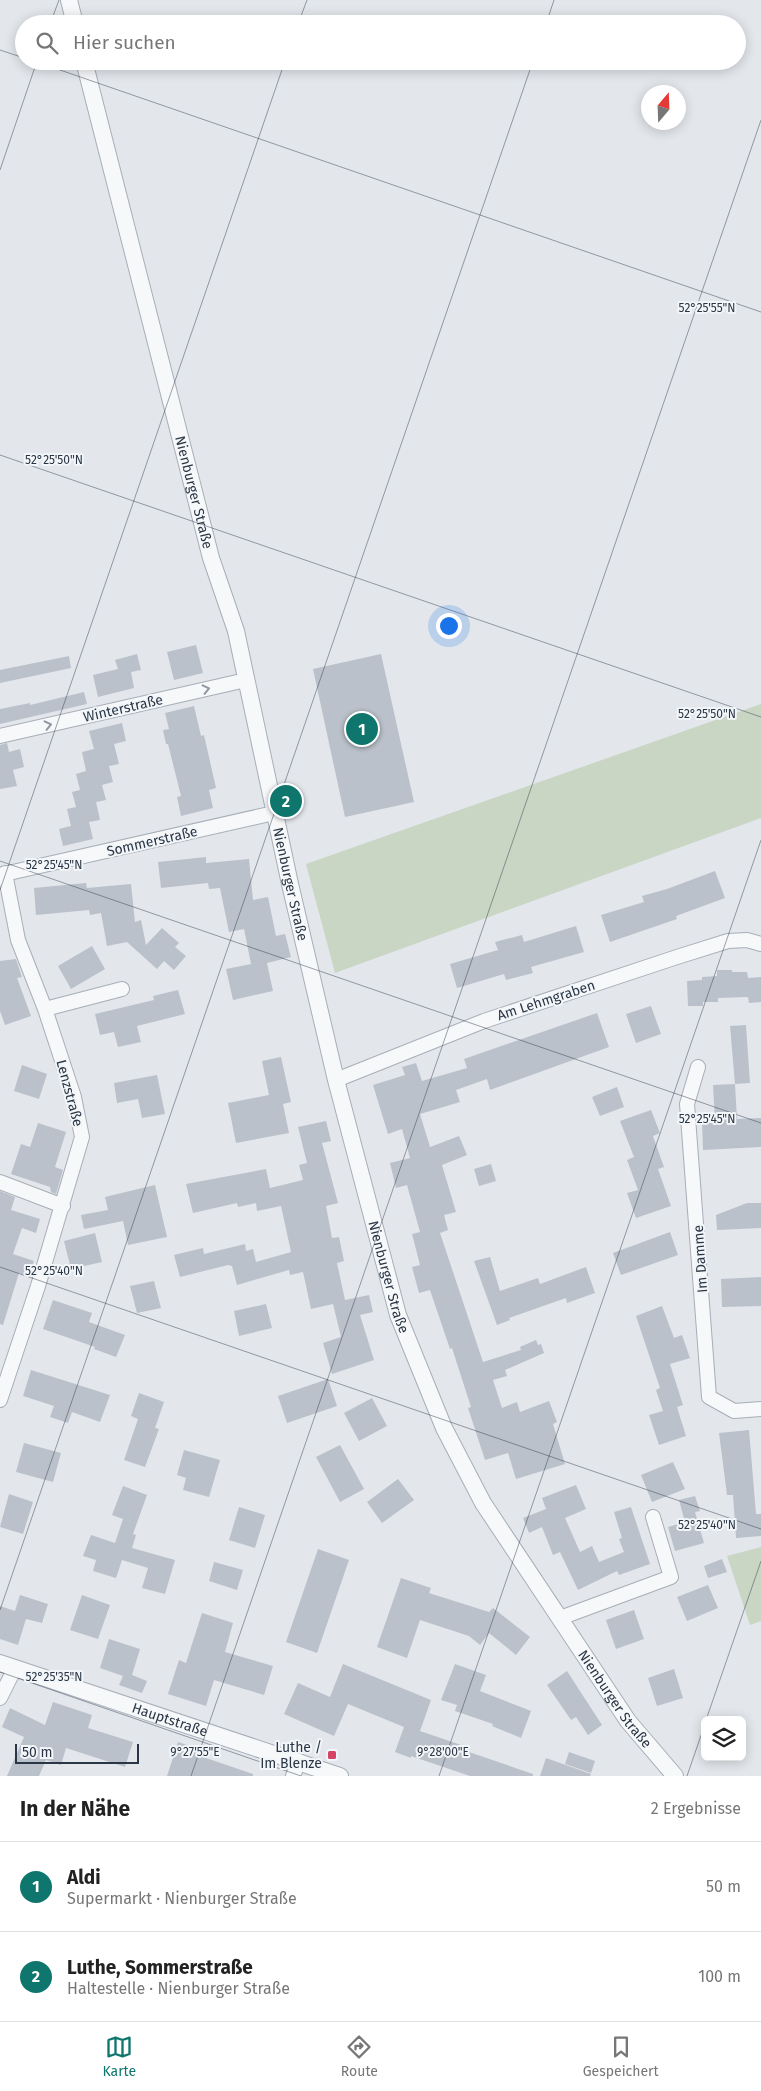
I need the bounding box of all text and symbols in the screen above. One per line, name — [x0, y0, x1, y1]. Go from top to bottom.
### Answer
search box — [15, 15, 746, 70]
icon: search — [33, 29, 61, 57]
text: Hier suchen — [73, 31, 176, 54]
north arrow — [641, 85, 686, 130]
text: 52°25'55"N — [679, 301, 735, 315]
street label: Nienburger Straße — [171, 434, 216, 551]
text: 52°25'50"N — [25, 453, 83, 467]
your location — [436, 613, 462, 639]
one-way arrow — [202, 684, 211, 695]
street label: Winterstraße — [82, 691, 165, 726]
text: 52°25'50"N — [678, 707, 736, 721]
pin: 1 — [346, 710, 378, 748]
one-way arrow — [43, 720, 52, 731]
pin: 2 — [270, 782, 302, 820]
street label: Sommerstraße — [105, 823, 199, 860]
street label: Nienburger Straße — [269, 826, 311, 943]
text: 52°25'45"N — [26, 858, 82, 872]
street label: Am Lehmgraben — [495, 977, 597, 1024]
street label: Lenzstraße — [52, 1058, 87, 1128]
text: 52°25'45"N — [679, 1112, 735, 1126]
street label: Nienburger Straße — [364, 1219, 413, 1336]
street label: Im Damme — [690, 1224, 711, 1293]
text: 52°25'40"N — [25, 1264, 83, 1278]
text: 52°25'40"N — [678, 1518, 736, 1532]
street label: Nienburger Straße — [574, 1647, 655, 1752]
text: 52°25'35"N — [26, 1670, 82, 1684]
street label: Hauptstraße — [130, 1699, 210, 1740]
map controls — [701, 1716, 746, 1761]
button: layers — [701, 1716, 746, 1761]
place label: Luthe / Im Blenze — [260, 1739, 322, 1772]
scale bar — [15, 1741, 139, 1764]
text: 50 m — [22, 1744, 53, 1761]
text: 9°27'55"E — [170, 1745, 220, 1759]
text: 9°28'00"E — [417, 1745, 469, 1759]
marker: Luthe / Im Blenze — [326, 1749, 338, 1761]
text: In der Nähe — [20, 1796, 130, 1822]
text: 2 Ergebnisse — [651, 1799, 741, 1818]
text: Aldi — [67, 1866, 101, 1889]
text: 1 — [32, 1877, 40, 1896]
text: 50 m — [706, 1877, 741, 1896]
text: Supermarkt · Nienburger Straße — [67, 1889, 297, 1908]
text: Luthe, Sommerstraße — [67, 1956, 253, 1979]
text: 2 — [32, 1967, 40, 1986]
text: 100 m — [698, 1967, 741, 1986]
text: Haltestelle · Nienburger Straße — [67, 1979, 290, 1998]
tab: Karte — [102, 2033, 136, 2080]
tab: Route — [341, 2033, 378, 2080]
tab: Gespeichert — [583, 2033, 659, 2080]

